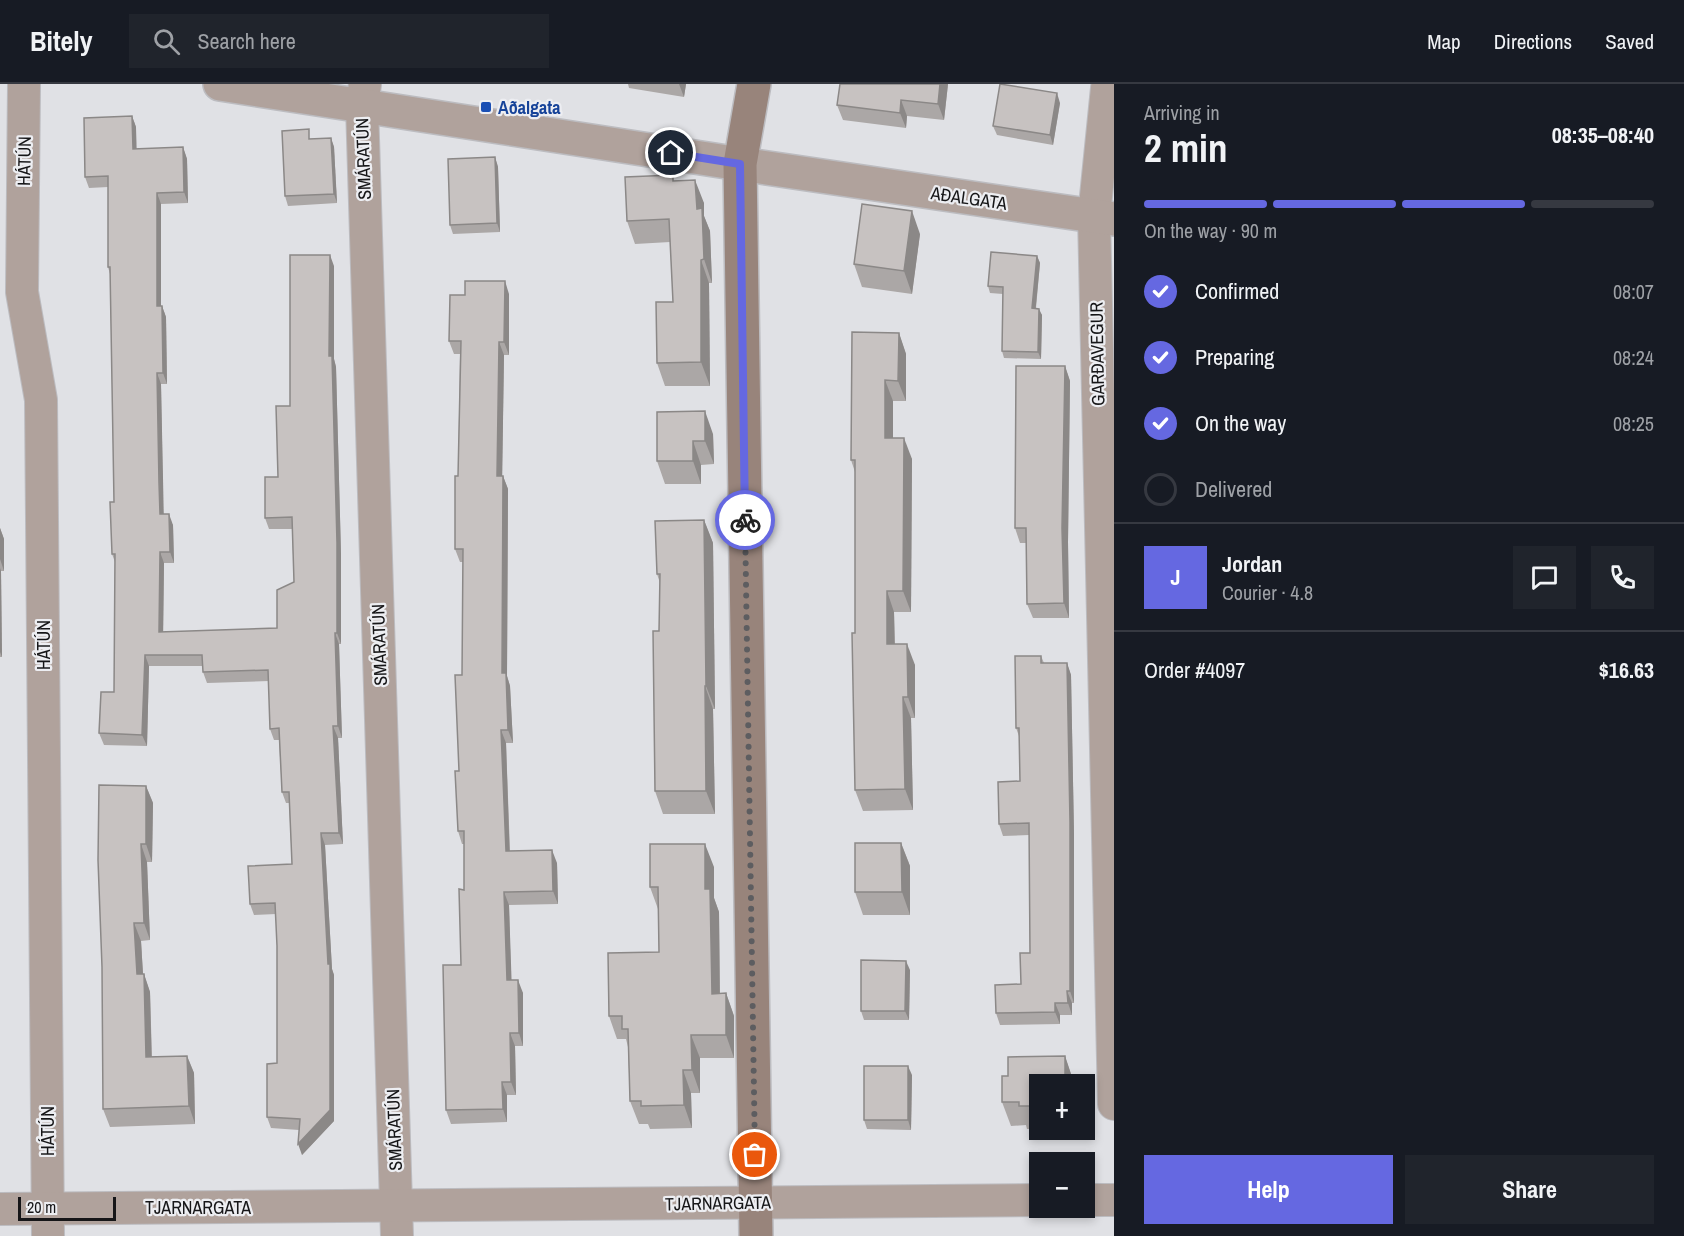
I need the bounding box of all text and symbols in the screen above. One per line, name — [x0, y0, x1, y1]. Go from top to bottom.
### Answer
search box — [129, 14, 549, 68]
text: Bitely — [30, 22, 93, 60]
icon: search — [150, 25, 183, 58]
text: Search here — [198, 26, 296, 56]
text: Map — [1427, 27, 1461, 56]
text: Directions — [1494, 27, 1572, 56]
text: Saved — [1605, 27, 1654, 56]
place label: Aðalgata — [498, 95, 561, 120]
text: Arriving in — [1144, 99, 1220, 126]
marker: Aðalgata — [479, 100, 493, 114]
street label: SMÁRATÚN — [349, 118, 377, 200]
text: 08:35–08:40 — [1552, 120, 1654, 150]
text: 2 min — [1144, 122, 1228, 174]
pin — [645, 127, 696, 178]
street label: HÁTÚN — [11, 136, 37, 186]
icon: home — [654, 136, 687, 169]
street label: AÐALGATA — [928, 180, 1009, 216]
text: On the way · 90 m — [1144, 217, 1277, 244]
icon: check — [1144, 275, 1177, 308]
text: Confirmed — [1195, 276, 1279, 306]
text: 08:07 — [1613, 278, 1654, 305]
street label: GARÐAVEGUR — [1084, 302, 1110, 406]
icon: check — [1144, 341, 1177, 374]
text: Preparing — [1195, 342, 1274, 372]
text: 08:24 — [1613, 344, 1654, 371]
icon: check — [1144, 407, 1177, 440]
text: On the way — [1195, 408, 1286, 438]
text: 08:25 — [1613, 410, 1654, 437]
text: Delivered — [1195, 474, 1272, 504]
courier — [715, 490, 775, 550]
icon: bike — [729, 504, 762, 537]
button: chat — [1513, 546, 1576, 609]
button: phone — [1591, 546, 1654, 609]
text: Jordan — [1222, 549, 1282, 579]
text: J — [1170, 562, 1181, 592]
text: Courier · 4.8 — [1222, 579, 1313, 606]
street label: SMÁRATÚN — [365, 604, 393, 686]
street label: HÁTÚN — [31, 620, 56, 670]
text: Order #4097 — [1144, 655, 1245, 685]
text: $16.63 — [1599, 655, 1654, 685]
map controls — [1029, 1074, 1095, 1218]
button: + — [1029, 1074, 1095, 1140]
street label: SMÁRATÚN — [380, 1089, 408, 1171]
street label: HÁTÚN — [35, 1106, 60, 1156]
pin — [729, 1129, 780, 1180]
icon: bag — [738, 1138, 771, 1171]
button: − — [1029, 1152, 1095, 1218]
button: Help — [1144, 1155, 1393, 1224]
button: Share — [1405, 1155, 1654, 1224]
street label: TJARNARGATA — [665, 1190, 771, 1216]
scale bar — [18, 1194, 116, 1222]
street label: TJARNARGATA — [145, 1195, 251, 1220]
text: 20 m — [27, 1196, 56, 1218]

